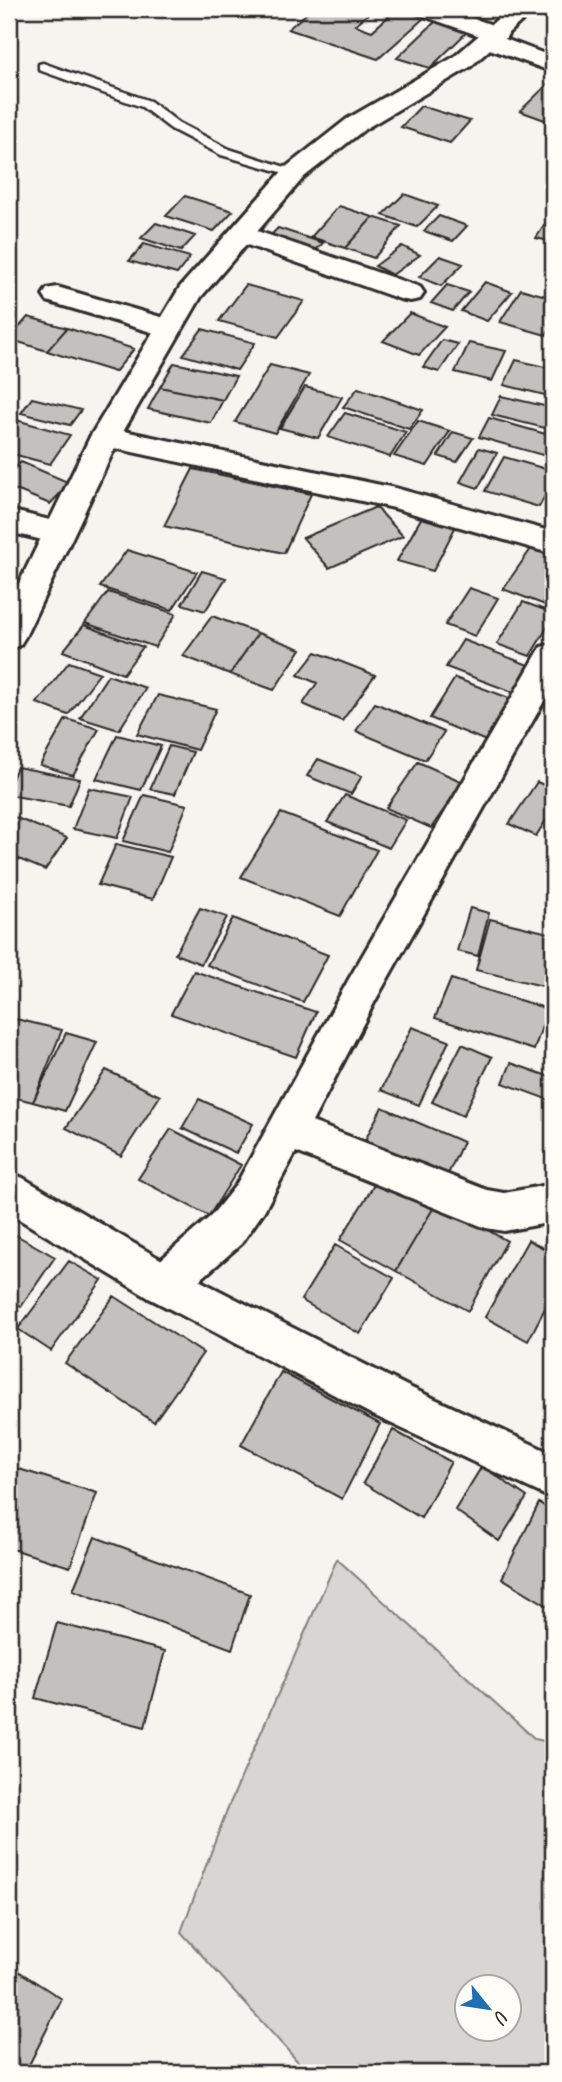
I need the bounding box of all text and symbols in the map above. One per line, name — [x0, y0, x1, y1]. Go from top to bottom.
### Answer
north arrow — [454, 1974, 524, 2044]
text: U — [487, 2006, 515, 2029]

